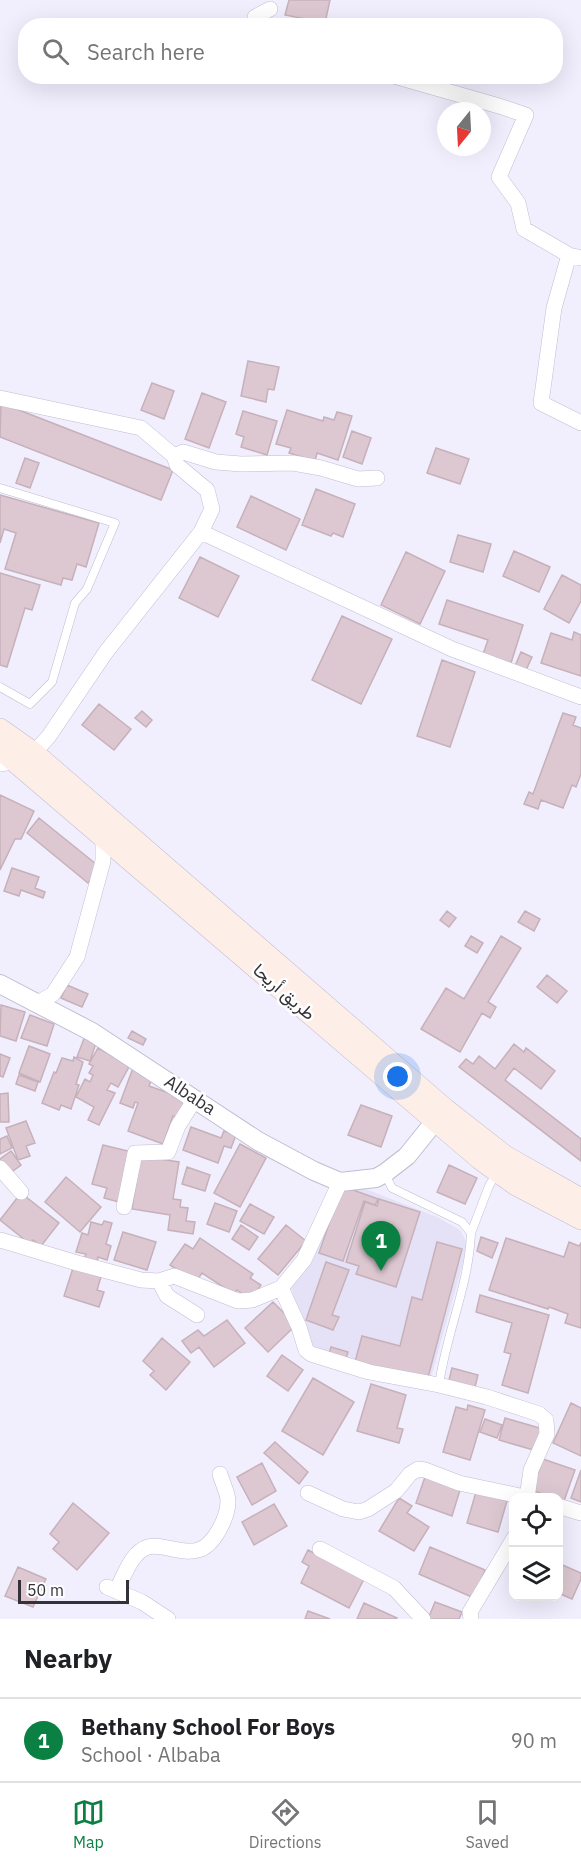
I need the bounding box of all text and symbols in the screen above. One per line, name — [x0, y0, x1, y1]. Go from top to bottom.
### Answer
search box — [18, 18, 563, 84]
icon: search — [39, 35, 72, 68]
text: Search here — [87, 37, 205, 66]
north arrow — [437, 102, 491, 156]
street label: طريق أريحا — [248, 958, 320, 1025]
your location — [383, 1062, 412, 1091]
street label: Albaba — [160, 1070, 221, 1120]
pin: 1 — [362, 1222, 400, 1271]
map controls — [509, 1493, 563, 1601]
button: locate — [509, 1493, 563, 1547]
button: layers — [509, 1547, 563, 1601]
scale bar — [18, 1577, 129, 1604]
text: 50 m — [27, 1580, 64, 1600]
text: Nearby — [24, 1641, 112, 1675]
text: Bethany School For Boys — [81, 1712, 335, 1741]
text: 1 — [38, 1727, 50, 1754]
text: 90 m — [511, 1727, 557, 1754]
text: School · Albaba — [81, 1741, 221, 1768]
tab: Map — [72, 1796, 105, 1852]
tab: Directions — [249, 1796, 322, 1852]
tab: Saved — [466, 1796, 509, 1852]

